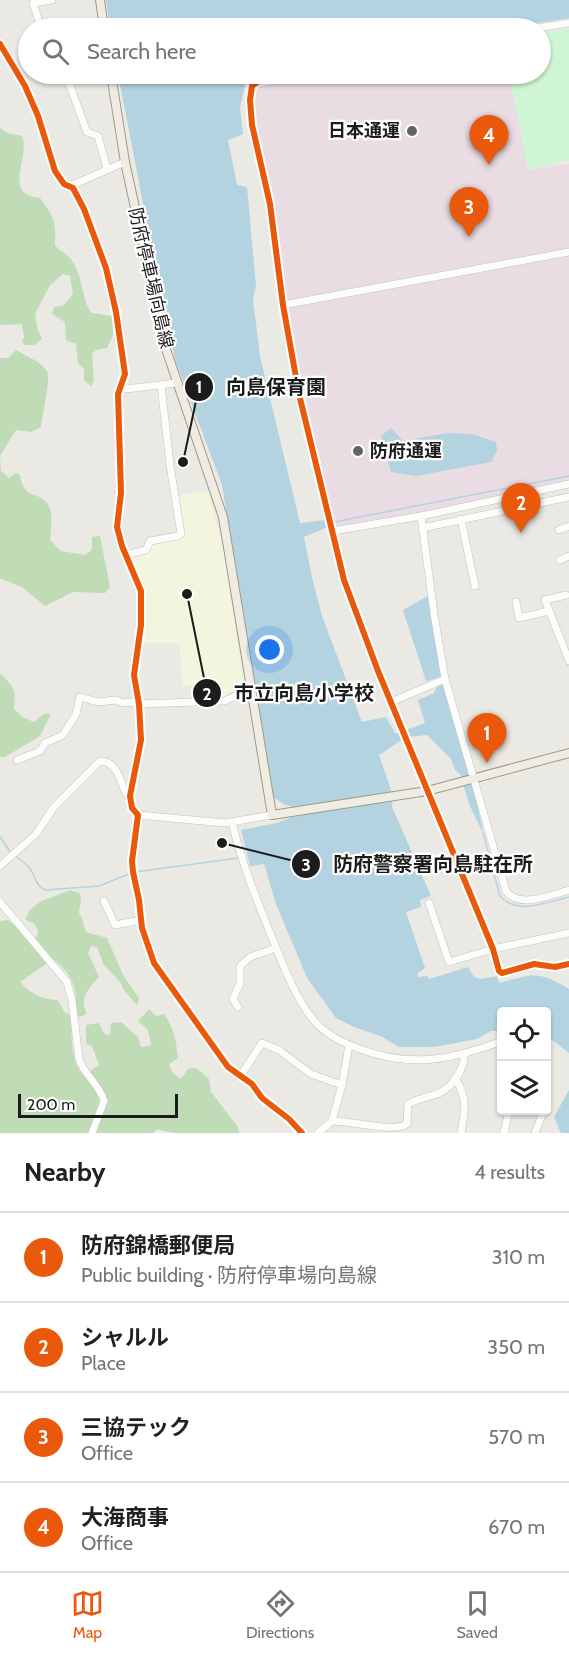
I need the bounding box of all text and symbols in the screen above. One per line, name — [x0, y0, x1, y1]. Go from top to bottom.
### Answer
search box — [18, 18, 551, 84]
icon: search — [39, 35, 72, 68]
text: Search here — [87, 38, 196, 65]
pin: 4 — [470, 116, 508, 165]
place label: 日本通運 — [328, 120, 400, 142]
marker: 日本通運 — [405, 124, 419, 138]
pin: 3 — [450, 188, 488, 237]
street label: 防府停車場向島線 — [124, 205, 178, 351]
callout: 向島保育園 — [184, 368, 338, 406]
text: 向島保育園 — [226, 375, 326, 399]
text: 1 — [196, 376, 202, 398]
place label: 防府通運 — [370, 440, 442, 462]
marker: 防府通運 — [351, 444, 365, 458]
pin: 2 — [502, 484, 540, 533]
your location — [255, 635, 284, 664]
callout: 市立向島小学校 — [192, 674, 386, 712]
text: 市立向島小学校 — [234, 681, 374, 705]
text: 2 — [202, 683, 212, 705]
pin: 1 — [468, 714, 506, 763]
callout: 防府警察署向島駐在所 — [291, 845, 545, 883]
text: 防府警察署向島駐在所 — [333, 852, 533, 876]
text: 3 — [301, 854, 311, 876]
map controls — [497, 1007, 551, 1115]
button: locate — [497, 1007, 551, 1061]
button: layers — [497, 1061, 551, 1115]
scale bar — [18, 1091, 178, 1118]
text: 200 m — [27, 1095, 75, 1114]
text: Nearby — [24, 1156, 105, 1188]
text: 4 results — [474, 1160, 545, 1184]
text: 防府錦橋郵便局 — [81, 1232, 235, 1259]
text: 1 — [40, 1245, 47, 1269]
text: 310 m — [492, 1245, 545, 1269]
text: Public building · 防府停車場向島線 — [81, 1263, 377, 1287]
text: シャルル — [81, 1324, 169, 1351]
text: 2 — [38, 1335, 49, 1359]
text: 350 m — [487, 1335, 545, 1359]
text: Place — [81, 1351, 126, 1375]
text: 三協テック — [81, 1414, 191, 1441]
text: 3 — [38, 1425, 49, 1449]
text: 570 m — [488, 1425, 545, 1449]
text: Office — [81, 1441, 133, 1465]
text: 大海商事 — [81, 1504, 169, 1531]
text: 4 — [37, 1515, 50, 1539]
text: 670 m — [488, 1515, 545, 1539]
text: Office — [81, 1531, 133, 1555]
tab: Map — [71, 1587, 104, 1642]
tab: Directions — [246, 1587, 314, 1642]
tab: Saved — [456, 1587, 498, 1642]

